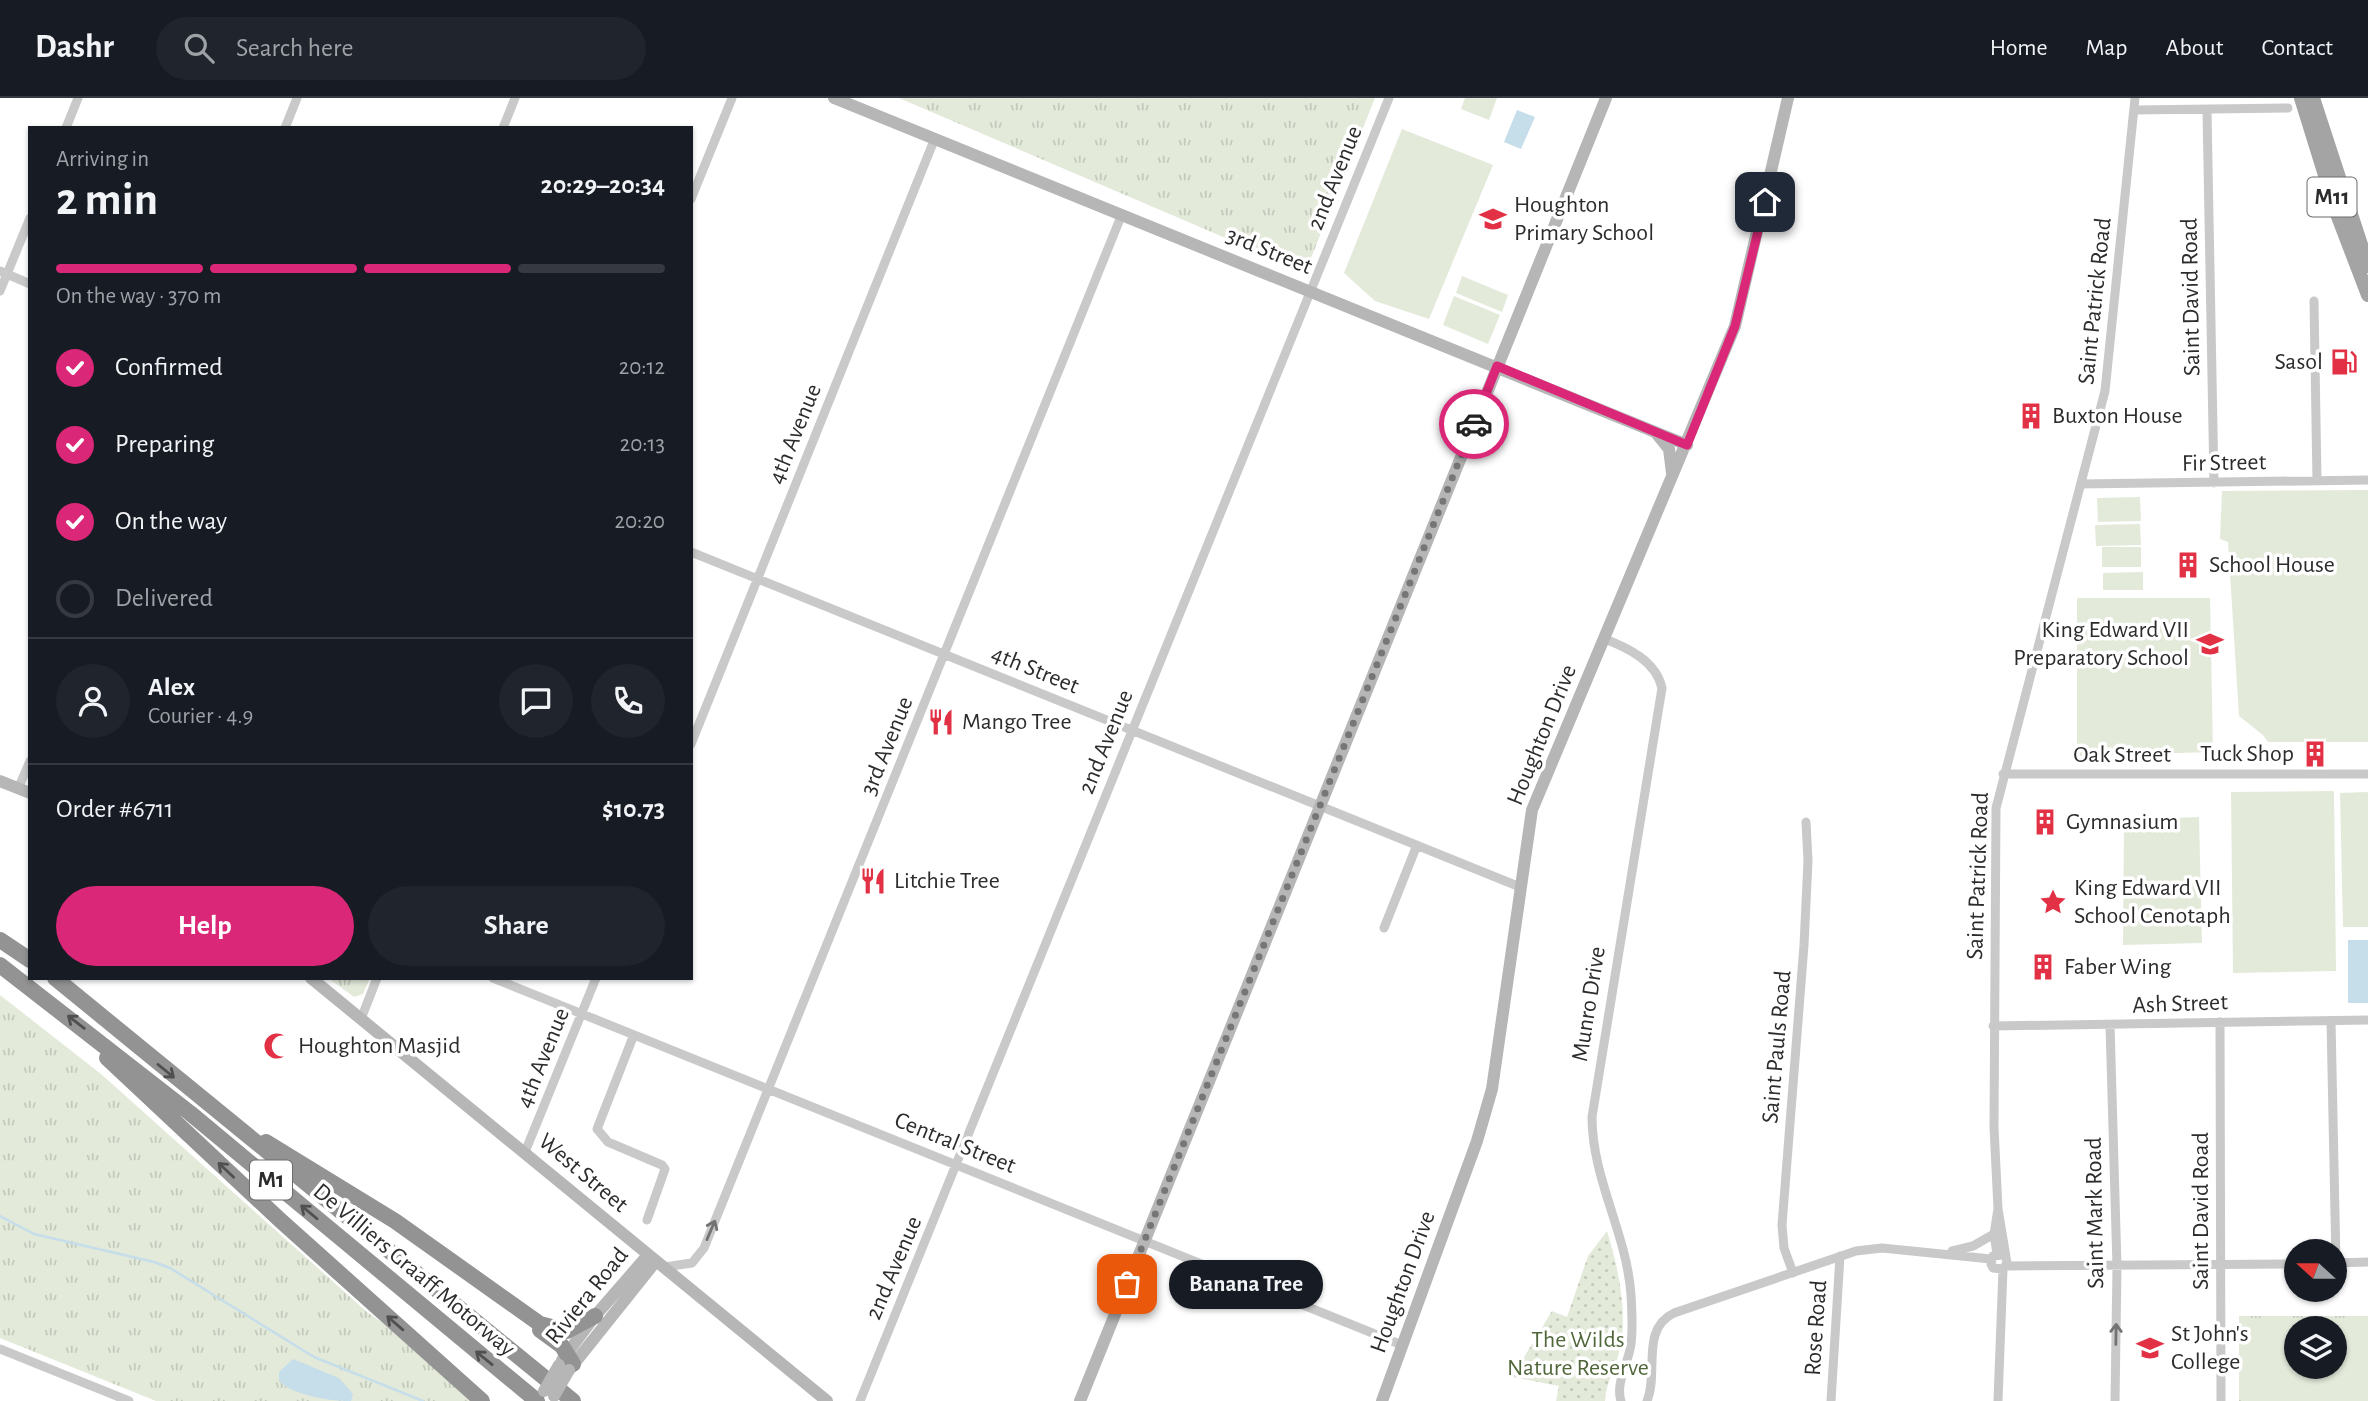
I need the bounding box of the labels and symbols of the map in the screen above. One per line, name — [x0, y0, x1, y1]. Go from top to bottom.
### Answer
street label: 2nd Avenue — [1303, 123, 1367, 233]
pin — [1735, 172, 1795, 232]
road number: M11 — [2308, 178, 2356, 216]
place label: Houghton Primary School — [1514, 193, 1654, 245]
school or university icon: Houghton Primary School — [1478, 204, 1508, 234]
street label: Saint Patrick Road — [2074, 216, 2116, 386]
street label: Saint David Road — [2178, 218, 2204, 376]
street label: 3rd Street — [1223, 223, 1316, 279]
fuel station icon: Sasol — [2329, 347, 2359, 377]
place label: Sasol — [2274, 350, 2323, 374]
street label: 4th Avenue — [764, 381, 826, 487]
courier — [1439, 389, 1509, 459]
building icon: Buxton House — [2016, 401, 2046, 431]
place label: Buxton House — [2052, 404, 2183, 428]
street label: Fir Street — [2182, 450, 2267, 476]
building icon: School House — [2173, 550, 2203, 580]
place label: School House — [2209, 553, 2335, 577]
place label: King Edward VII Preparatory School — [2013, 618, 2189, 670]
school or university icon: King Edward VII Preparatory School — [2195, 629, 2225, 659]
street label: 4th Street — [988, 642, 1083, 699]
street label: Houghton Drive — [1503, 661, 1581, 809]
street label: 2nd Avenue — [1074, 687, 1138, 797]
street label: 3rd Avenue — [856, 693, 918, 799]
restaurant icon: Mango Tree — [926, 707, 956, 737]
place label: Mango Tree — [962, 710, 1071, 734]
building icon: Tuck Shop — [2300, 739, 2330, 769]
place label: Tuck Shop — [2200, 742, 2294, 766]
street label: Oak Street — [2073, 743, 2171, 767]
street label: Saint Patrick Road — [1963, 792, 1993, 960]
building icon: Gymnasium — [2030, 807, 2060, 837]
place label: Gymnasium — [2066, 810, 2179, 834]
restaurant icon: Litchie Tree — [858, 866, 888, 896]
place label: Litchie Tree — [894, 869, 1000, 893]
place label: King Edward VII School Cenotaph — [2074, 876, 2231, 928]
place icon: King Edward VII School Cenotaph — [2038, 887, 2068, 917]
street label: Munro Drive — [1568, 945, 1610, 1063]
building icon: Faber Wing — [2028, 952, 2058, 982]
place label: Faber Wing — [2064, 955, 2172, 979]
street label: Saint Pauls Road — [1758, 970, 1796, 1124]
street label: Ash Street — [2132, 990, 2229, 1018]
street label: 4th Avenue — [512, 1005, 574, 1111]
one-way arrow — [67, 1015, 86, 1030]
mosque icon: Houghton Masjid — [262, 1031, 292, 1061]
place label: Houghton Masjid — [298, 1034, 461, 1058]
one-way arrow — [157, 1063, 175, 1079]
street label: Central Street — [891, 1108, 1019, 1178]
street label: West Street — [534, 1129, 633, 1217]
street label: Saint David Road — [2189, 1132, 2213, 1290]
street label: Saint Mark Road — [2082, 1137, 2108, 1289]
road number: M1 — [250, 1161, 292, 1200]
one-way arrow — [218, 1162, 235, 1179]
street label: De Villiers Graaff Motorway — [309, 1179, 519, 1361]
one-way arrow — [301, 1205, 319, 1220]
street label: Houghton Drive — [1366, 1208, 1440, 1356]
street label: 2nd Avenue — [862, 1213, 926, 1323]
one-way arrow — [706, 1220, 719, 1241]
north arrow — [2284, 1239, 2347, 1302]
street label: Riviera Road — [541, 1243, 633, 1349]
pin — [1097, 1254, 1157, 1314]
callout: Banana Tree — [1169, 1260, 1323, 1308]
street label: Rose Road — [1801, 1279, 1831, 1377]
one-way arrow — [386, 1315, 404, 1331]
place label: St John's College — [2171, 1322, 2249, 1374]
one-way arrow — [2109, 1323, 2123, 1346]
park label: The Wilds Nature Reserve — [1507, 1328, 1649, 1380]
school or university icon: St John's College — [2135, 1333, 2165, 1363]
one-way arrow — [475, 1351, 494, 1366]

